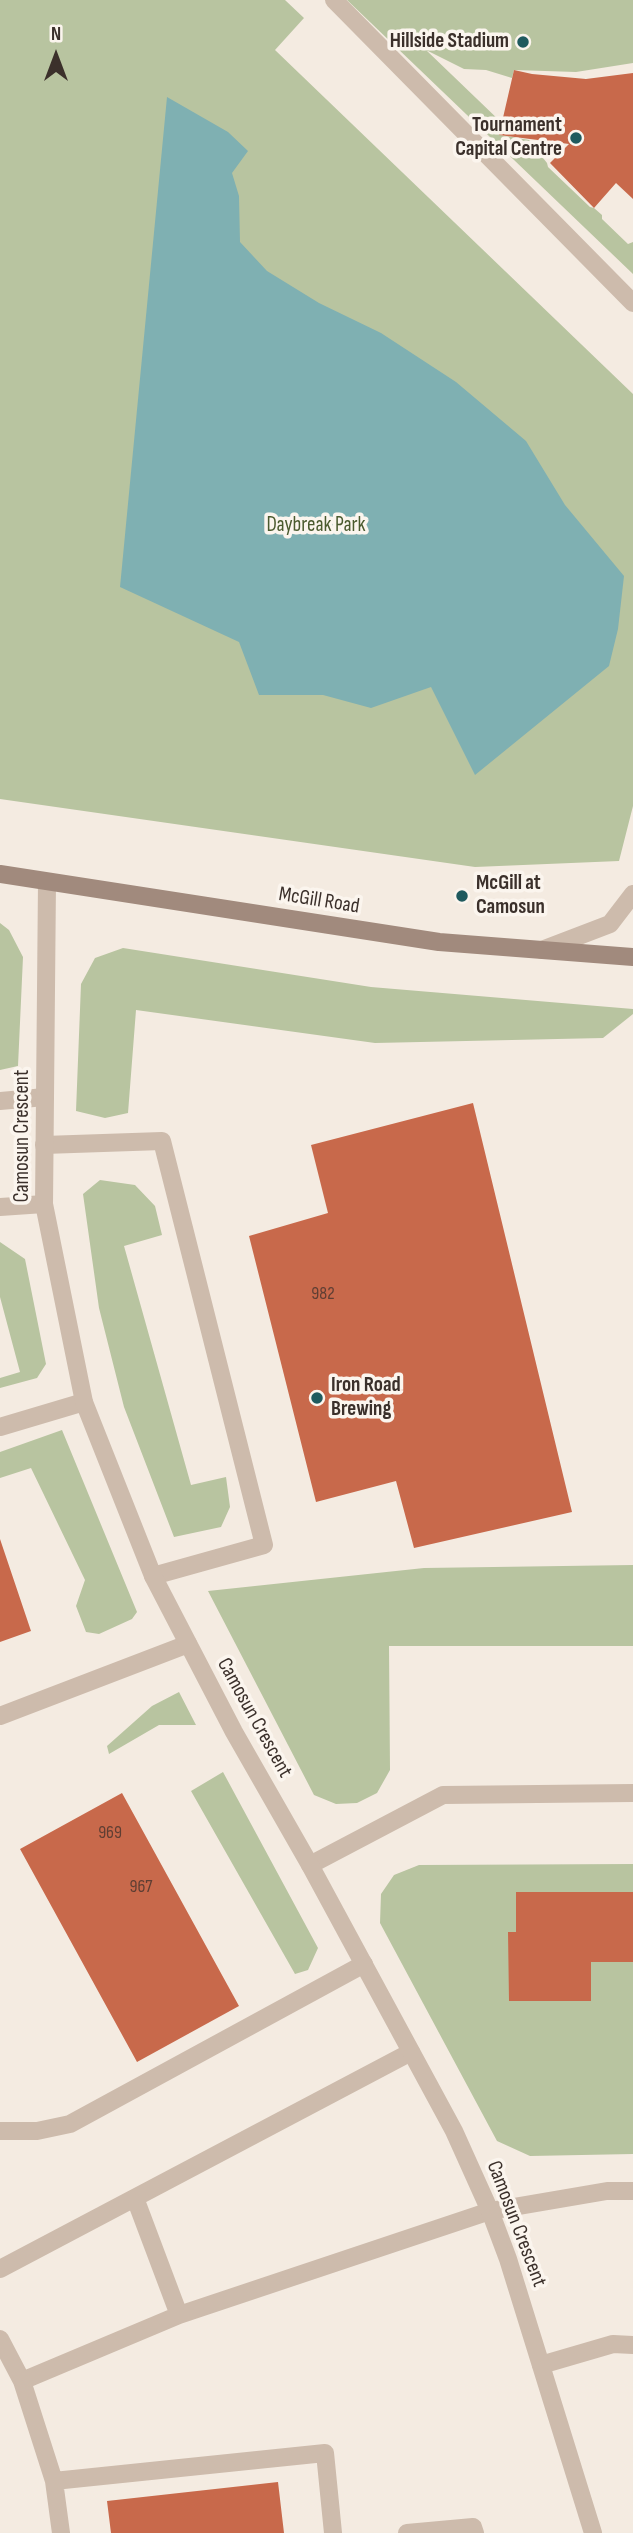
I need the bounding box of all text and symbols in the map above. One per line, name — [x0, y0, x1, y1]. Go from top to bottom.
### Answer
north arrow — [21, 21, 91, 91]
text: N — [51, 23, 61, 46]
place label: Hillside Stadium — [390, 29, 509, 55]
marker: Hillside Stadium — [515, 34, 531, 50]
place label: Tournament Capital Centre — [455, 113, 562, 163]
marker: Tournament Capital Centre — [568, 130, 584, 146]
park label: Daybreak Park — [266, 513, 366, 539]
place label: McGill at Camosun — [476, 871, 545, 921]
street label: McGill Road — [277, 882, 361, 920]
marker: McGill at Camosun — [454, 888, 470, 904]
street label: Camosun Crescent — [10, 1070, 36, 1202]
house number: 982 — [311, 1283, 335, 1305]
place label: Iron Road Brewing — [331, 1373, 401, 1423]
marker: Iron Road Brewing — [309, 1390, 325, 1406]
street label: Camosun Crescent — [211, 1654, 297, 1782]
house number: 969 — [98, 1822, 122, 1844]
house number: 967 — [129, 1876, 153, 1898]
street label: Camosun Crescent — [480, 2157, 552, 2291]

